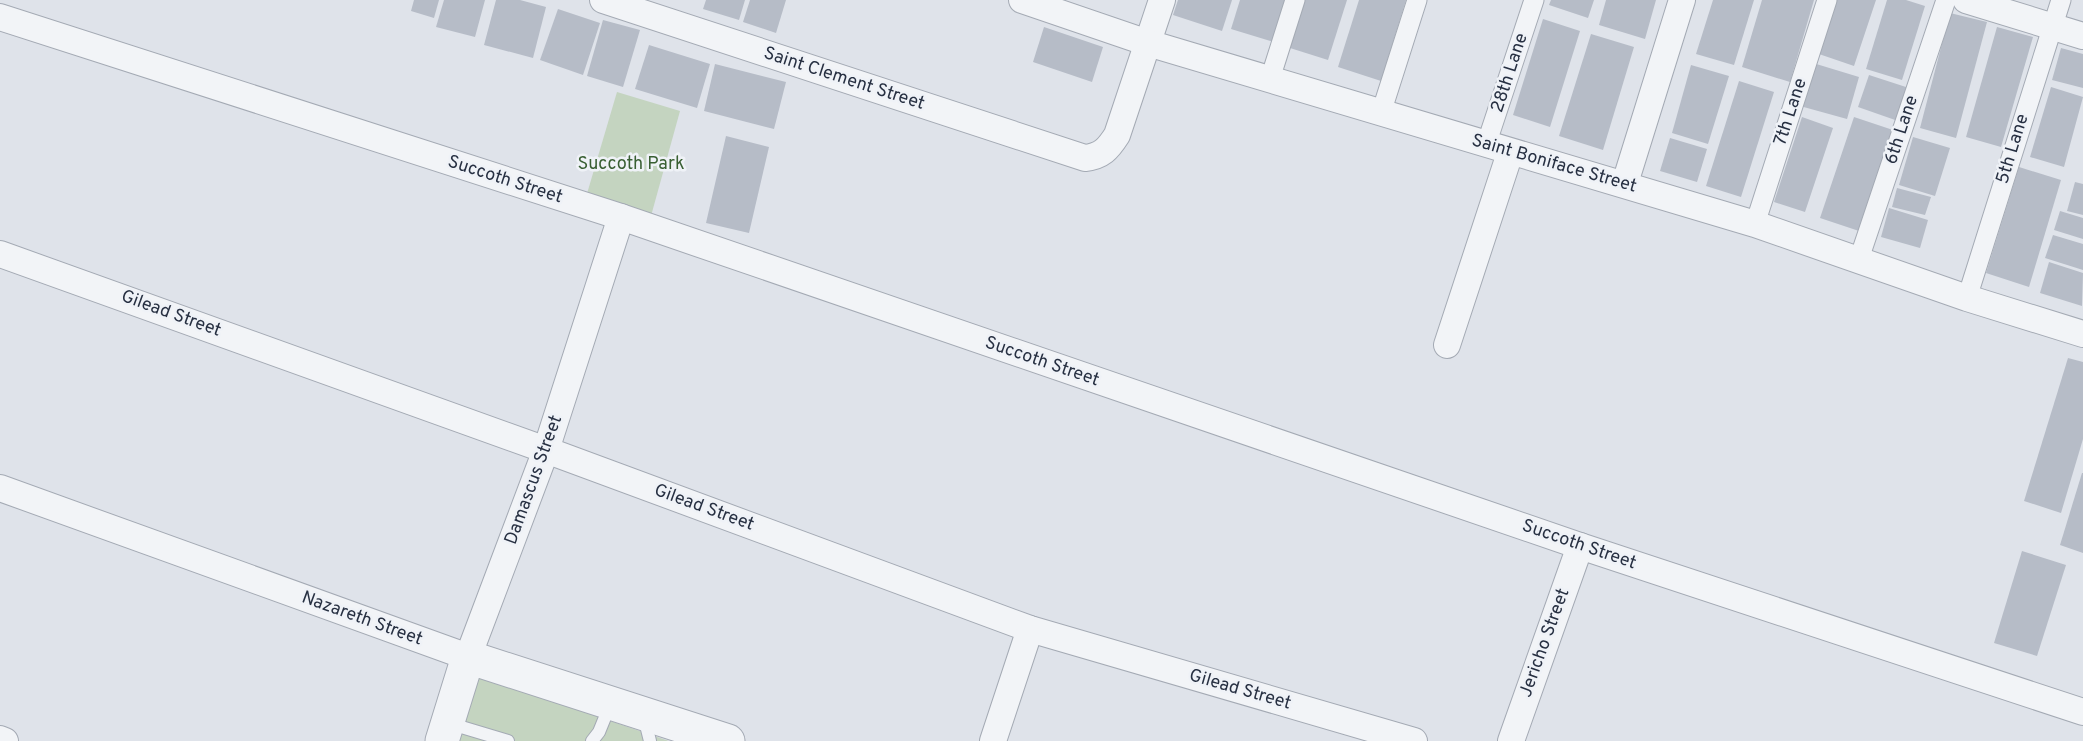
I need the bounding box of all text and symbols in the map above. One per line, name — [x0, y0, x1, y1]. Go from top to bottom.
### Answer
street label: 28th Lane — [1486, 30, 1534, 116]
street label: Saint Clement Street — [761, 42, 927, 116]
street label: 7th Lane — [1769, 75, 1813, 149]
street label: 6th Lane — [1880, 92, 1924, 168]
street label: 5th Lane — [1991, 111, 2035, 187]
street label: Saint Boniface Street — [1469, 129, 1639, 199]
street label: Succoth Street — [445, 151, 565, 209]
park label: Succoth Park — [578, 153, 684, 176]
street label: Gilead Street — [118, 285, 224, 343]
street label: Succoth Street — [982, 332, 1102, 392]
street label: Damascus Street — [500, 412, 568, 548]
street label: Gilead Street — [651, 479, 757, 537]
street label: Succoth Street — [1519, 515, 1639, 575]
street label: Jericho Street — [1515, 585, 1575, 701]
street label: Nazareth Street — [298, 586, 426, 652]
street label: Gilead Street — [1186, 664, 1294, 716]

